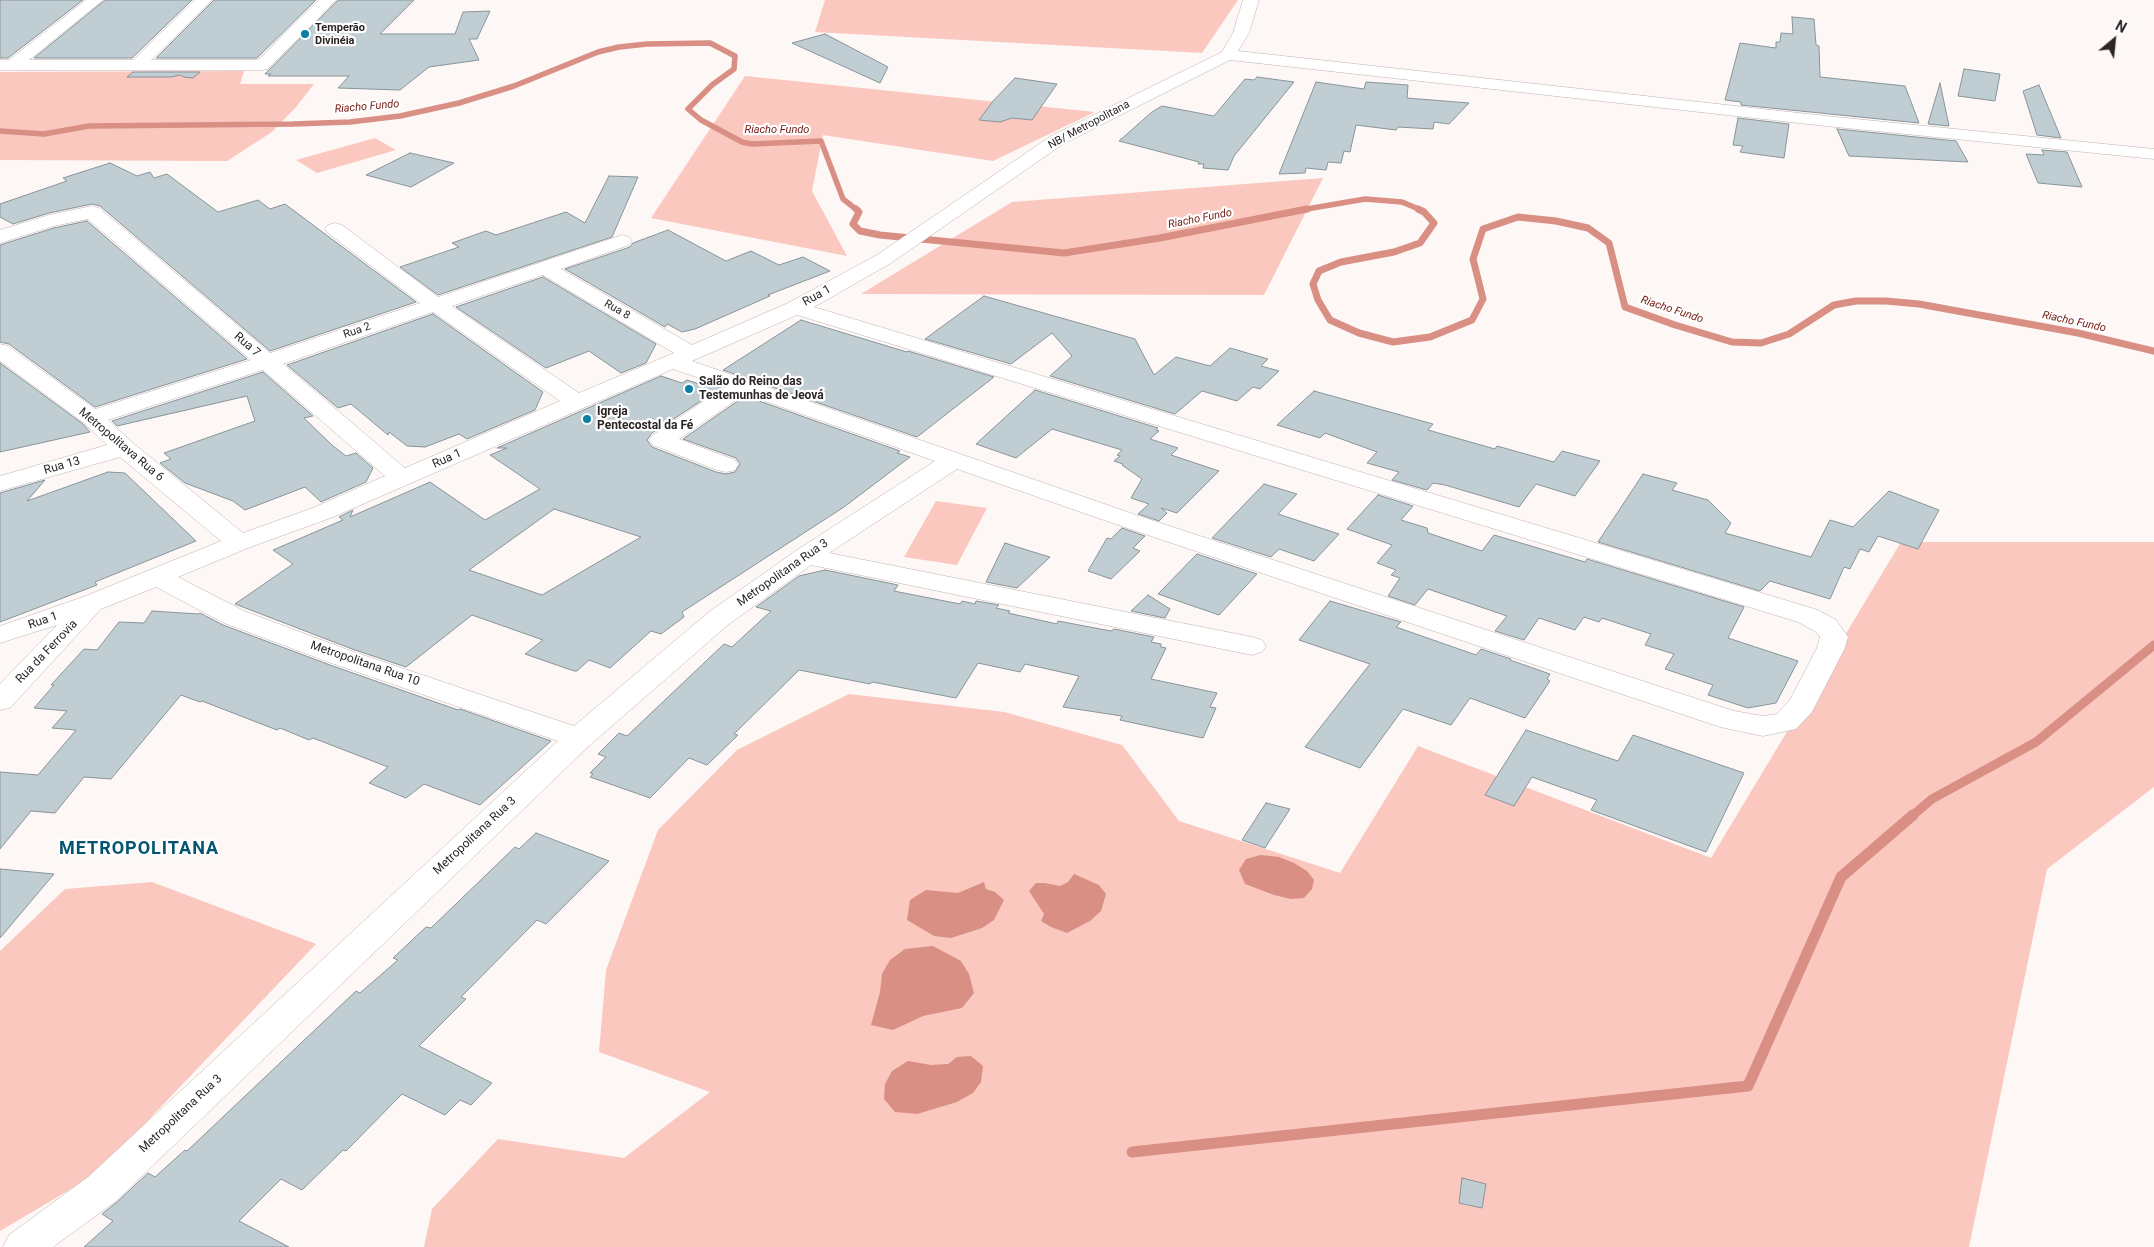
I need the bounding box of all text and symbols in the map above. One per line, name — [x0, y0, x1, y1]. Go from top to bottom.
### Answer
north arrow — [2089, 15, 2139, 65]
text: N — [2113, 17, 2129, 36]
place label: Temperão Divinéia — [315, 21, 365, 47]
marker: Temperão Divinéia — [299, 28, 311, 40]
water label: Riacho Fundo — [334, 98, 400, 116]
street label: NB/ Metropolitana — [1046, 98, 1132, 152]
water label: Riacho Fundo — [745, 123, 809, 137]
water label: Riacho Fundo — [1167, 206, 1233, 232]
street label: Rua 1 — [800, 282, 834, 310]
water label: Riacho Fundo — [1639, 294, 1705, 326]
street label: Rua 8 — [602, 297, 632, 323]
water label: Riacho Fundo — [2041, 309, 2107, 335]
street label: Rua 2 — [342, 320, 372, 342]
street label: Rua 7 — [231, 330, 263, 360]
place label: Salão do Reino das Testemunhas de Jeová — [699, 375, 824, 403]
marker: Salão do Reino das Testemunhas de Jeová — [683, 383, 695, 395]
street label: Metropolitava Rua 6 — [75, 405, 167, 485]
place label: Igreja Pentecostal da Fé — [597, 405, 693, 433]
marker: Igreja Pentecostal da Fé — [581, 413, 593, 425]
street label: Rua 1 — [430, 446, 464, 472]
street label: Rua 13 — [42, 454, 82, 478]
street label: Metropolitana Rua 3 — [735, 536, 831, 610]
street label: Rua 1 — [26, 609, 60, 633]
street label: Rua da Ferrovia — [13, 617, 81, 687]
street label: Metropolitana Rua 10 — [308, 639, 422, 689]
street label: Metropolitana Rua 3 — [431, 794, 519, 878]
district label: METROPOLITANA — [57, 838, 221, 860]
street label: Metropolitana Rua 3 — [137, 1072, 225, 1156]

